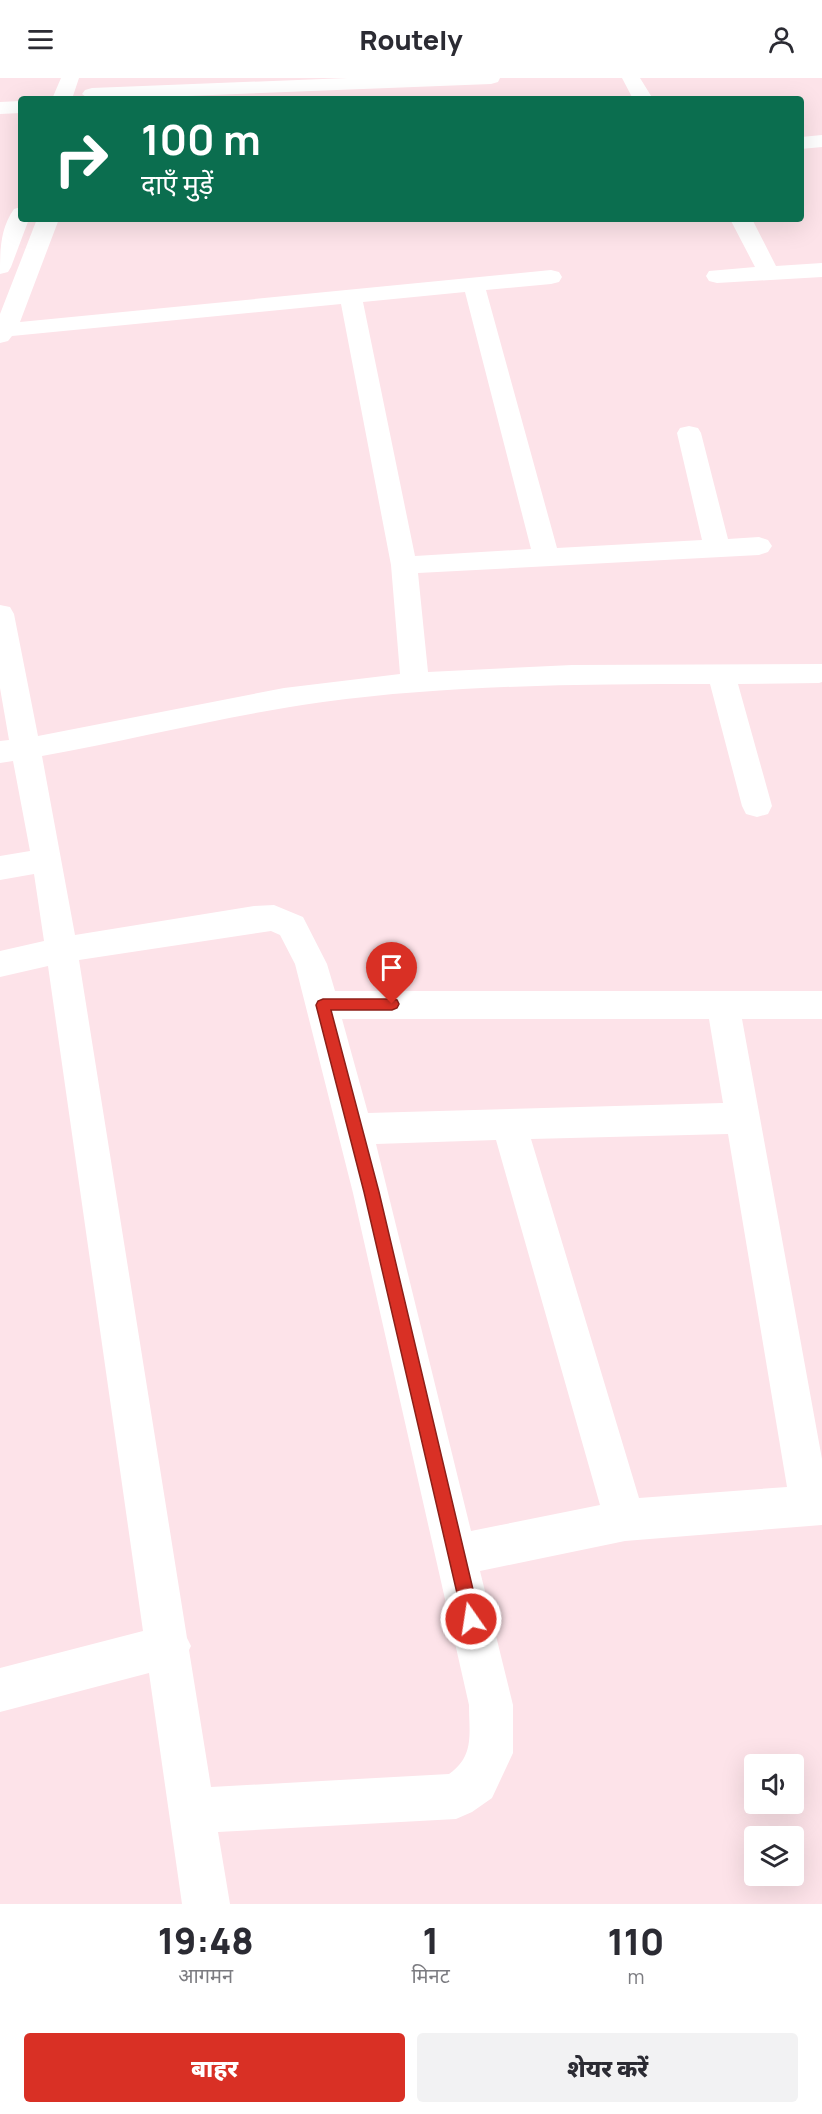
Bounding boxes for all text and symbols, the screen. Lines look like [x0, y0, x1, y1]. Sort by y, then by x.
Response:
text: Routely [359, 21, 463, 58]
icon: menu [24, 23, 57, 56]
icon: person [765, 23, 798, 56]
text: 100 m [141, 110, 261, 168]
icon: right [42, 120, 120, 198]
text: दाएँ मुड़ें [141, 165, 213, 202]
pin [366, 942, 417, 1004]
icon: arrive [375, 951, 408, 984]
position arrow [439, 1587, 503, 1651]
map controls [744, 1754, 804, 1886]
button: sound [744, 1754, 804, 1814]
button: layers [744, 1826, 804, 1886]
text: 19:48 [158, 1916, 254, 1965]
text: 1 [422, 1916, 439, 1965]
text: 110 [607, 1917, 664, 1966]
text: आगमन [178, 1962, 233, 1989]
text: मिनट [411, 1962, 450, 1989]
text: m [627, 1963, 644, 1990]
button: बाहर [24, 2033, 405, 2102]
button: शेयर करें [417, 2033, 798, 2102]

